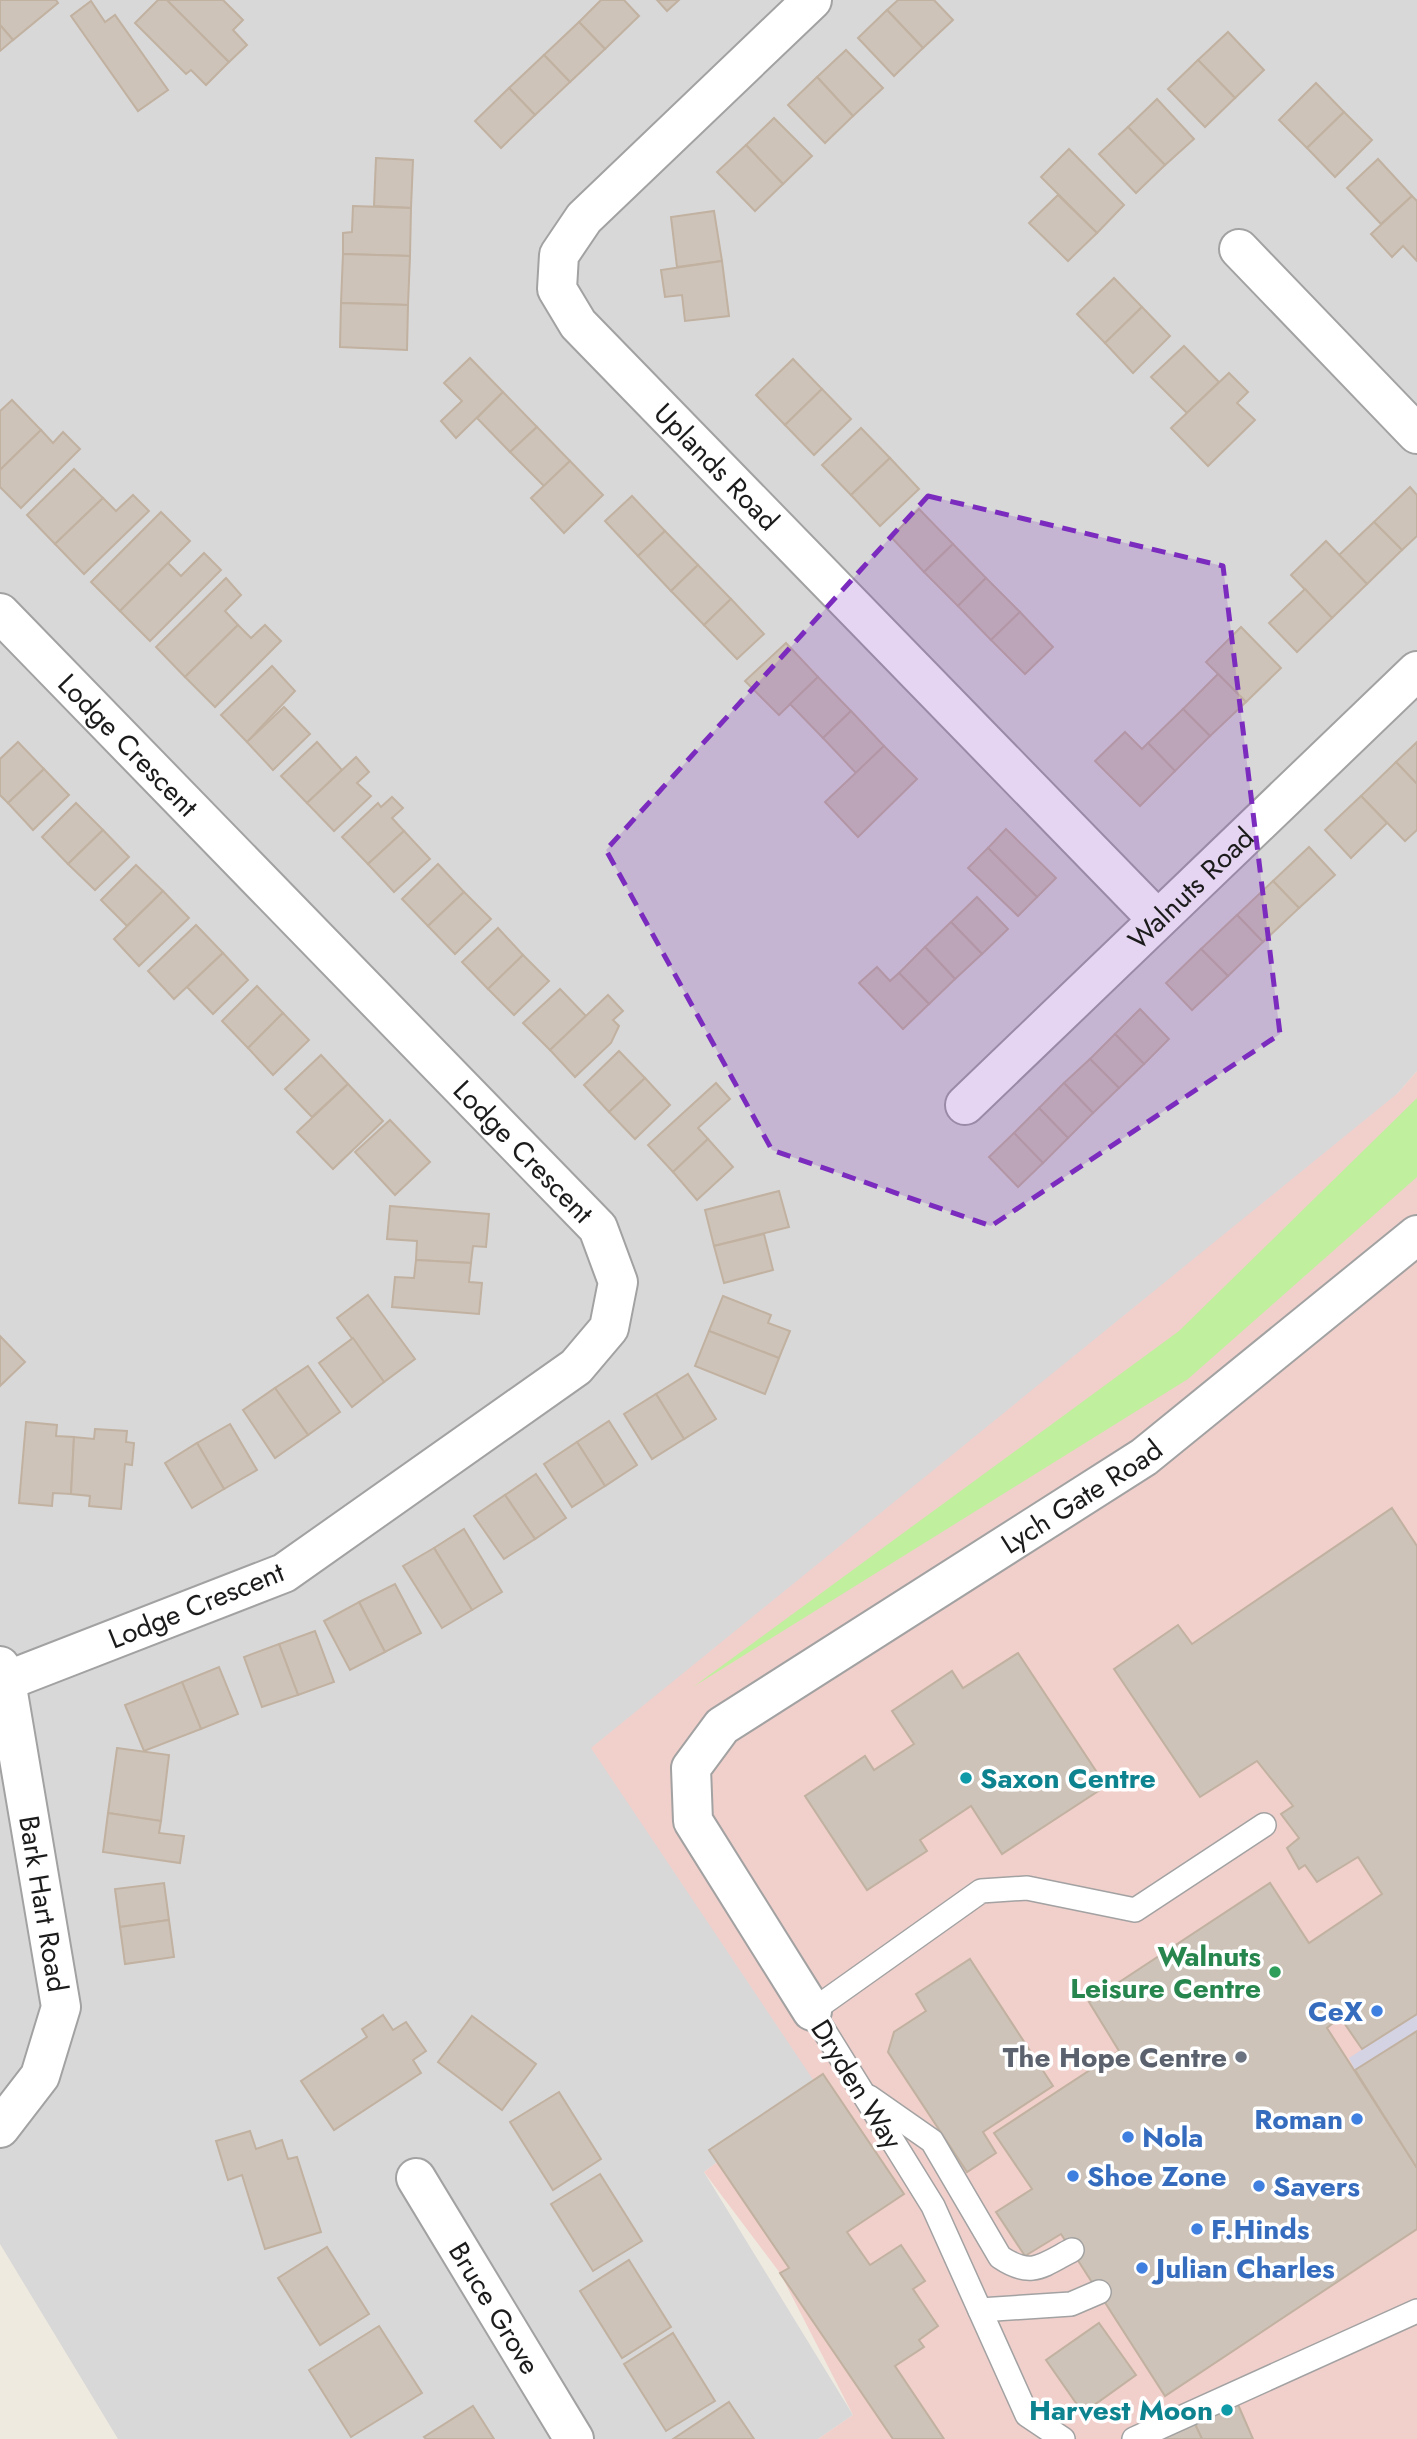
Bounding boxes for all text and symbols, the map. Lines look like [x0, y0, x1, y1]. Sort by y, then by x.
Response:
street label: Uplands Road [644, 394, 788, 540]
street label: Lodge Crescent [48, 664, 208, 826]
street label: Walnuts Road [1119, 818, 1263, 959]
street label: Lodge Crescent [444, 1071, 603, 1233]
street label: Lych Gate Road [993, 1430, 1172, 1564]
street label: Lodge Crescent [102, 1552, 290, 1659]
place label: Saxon Centre [980, 1758, 1156, 1799]
marker: Saxon Centre [958, 1770, 974, 1786]
street label: Bark Hart Road [8, 1813, 78, 1995]
place label: Walnuts Leisure Centre [1070, 1936, 1261, 2009]
marker: Walnuts Leisure Centre [1267, 1964, 1283, 1980]
place label: CeX [1308, 1991, 1364, 2032]
marker: CeX [1369, 2003, 1385, 2019]
street label: Dryden Way [801, 2012, 913, 2158]
place label: The Hope Centre [1003, 2037, 1227, 2078]
marker: The Hope Centre [1233, 2049, 1249, 2065]
place label: Roman [1254, 2099, 1343, 2140]
marker: Roman [1349, 2111, 1365, 2127]
place label: Nola [1142, 2117, 1203, 2158]
marker: Nola [1120, 2129, 1136, 2145]
place label: Shoe Zone [1087, 2156, 1227, 2197]
place label: Savers [1273, 2166, 1360, 2207]
marker: Shoe Zone [1065, 2168, 1081, 2184]
marker: Savers [1251, 2178, 1267, 2194]
place label: F.Hinds [1211, 2209, 1310, 2250]
marker: F.Hinds [1189, 2221, 1205, 2237]
street label: Bruce Grove [438, 2234, 550, 2382]
place label: Julian Charles [1151, 2248, 1335, 2289]
marker: Julian Charles [1134, 2260, 1150, 2276]
place label: Harvest Moon [1029, 2390, 1213, 2431]
marker: Harvest Moon [1219, 2402, 1235, 2418]

